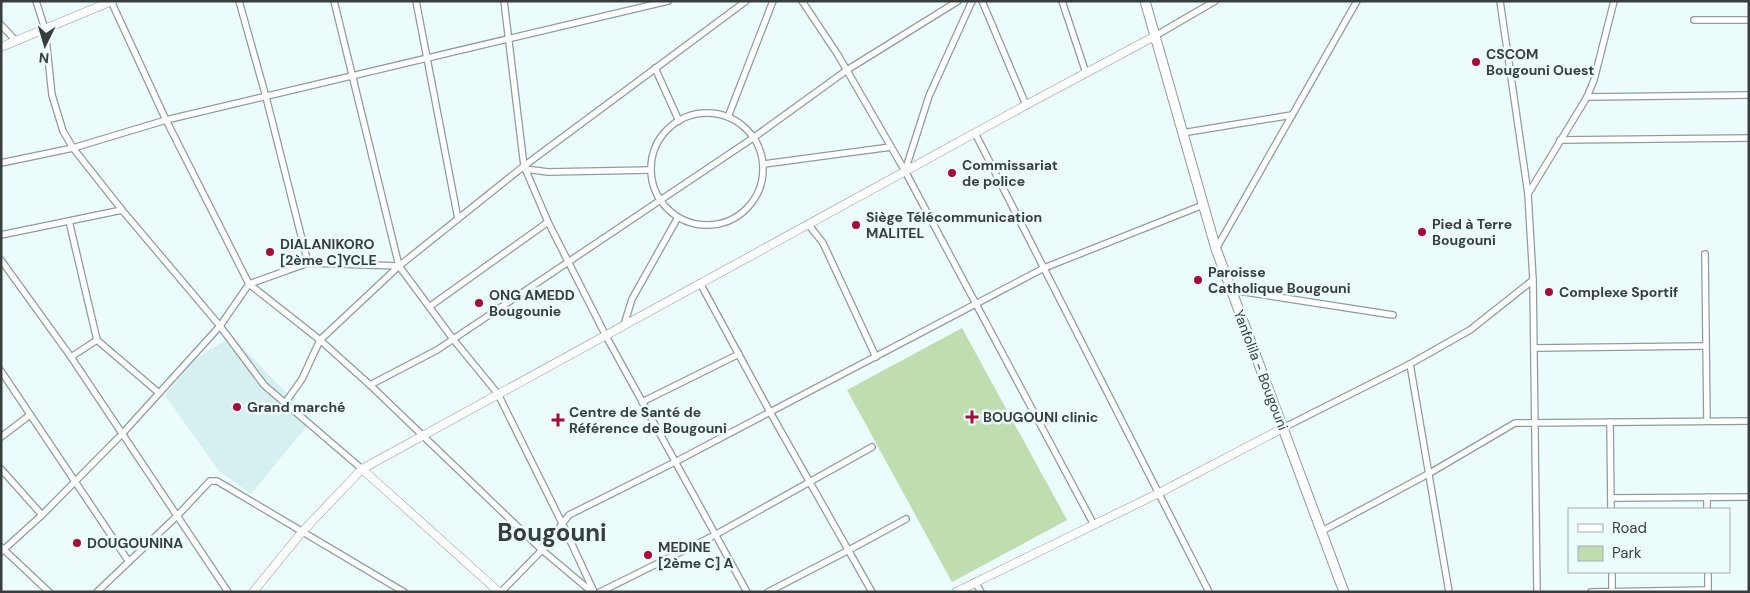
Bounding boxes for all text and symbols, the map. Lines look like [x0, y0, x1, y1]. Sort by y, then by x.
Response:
north arrow [20, 20, 70, 70]
place label: CSCOM Bougouni Ouest [1486, 45, 1594, 79]
text: N [38, 49, 50, 67]
marker: CSCOM Bougouni Ouest [1470, 56, 1482, 68]
place label: Commissariat de police [962, 156, 1058, 190]
marker: Commissariat de police [946, 167, 958, 179]
place label: Siège Télécommunication MALITEL [866, 208, 1042, 242]
place label: Pied à Terre Bougouni [1432, 215, 1512, 249]
marker: Siège Télécommunication MALITEL [850, 219, 862, 231]
marker: Pied à Terre Bougouni [1416, 226, 1428, 238]
place label: DIALANIKORO [2ème C]YCLE [280, 235, 377, 269]
marker: DIALANIKORO [2ème C]YCLE [264, 246, 276, 258]
place label: Paroisse Catholique Bougouni [1208, 263, 1351, 297]
marker: Paroisse Catholique Bougouni [1192, 274, 1204, 286]
place label: Complexe Sportif [1559, 283, 1678, 301]
place label: ONG AMEDD Bougounie [489, 286, 575, 320]
marker: Complexe Sportif [1543, 286, 1555, 298]
marker: ONG AMEDD Bougounie [473, 297, 485, 309]
street label: Yanfolila - Bougouni [1230, 307, 1292, 433]
place label: Grand marché [247, 398, 346, 416]
marker: Grand marché [231, 401, 243, 413]
place label: Centre de Santé de Référence de Bougouni [569, 403, 727, 437]
place label: BOUGOUNI clinic [983, 408, 1098, 426]
marker: BOUGOUNI clinic [965, 410, 979, 424]
marker: Centre de Santé de Référence de Bougouni [551, 413, 565, 427]
legend [1568, 508, 1730, 573]
district label: Bougouni [497, 517, 607, 548]
text: Road [1612, 518, 1647, 538]
place label: DOUGOUNINA [87, 534, 183, 552]
marker: DOUGOUNINA [71, 537, 83, 549]
place label: MEDINE [2ème C] A [658, 538, 733, 572]
text: Park [1612, 543, 1642, 563]
marker: MEDINE [2ème C] A [642, 549, 654, 561]

